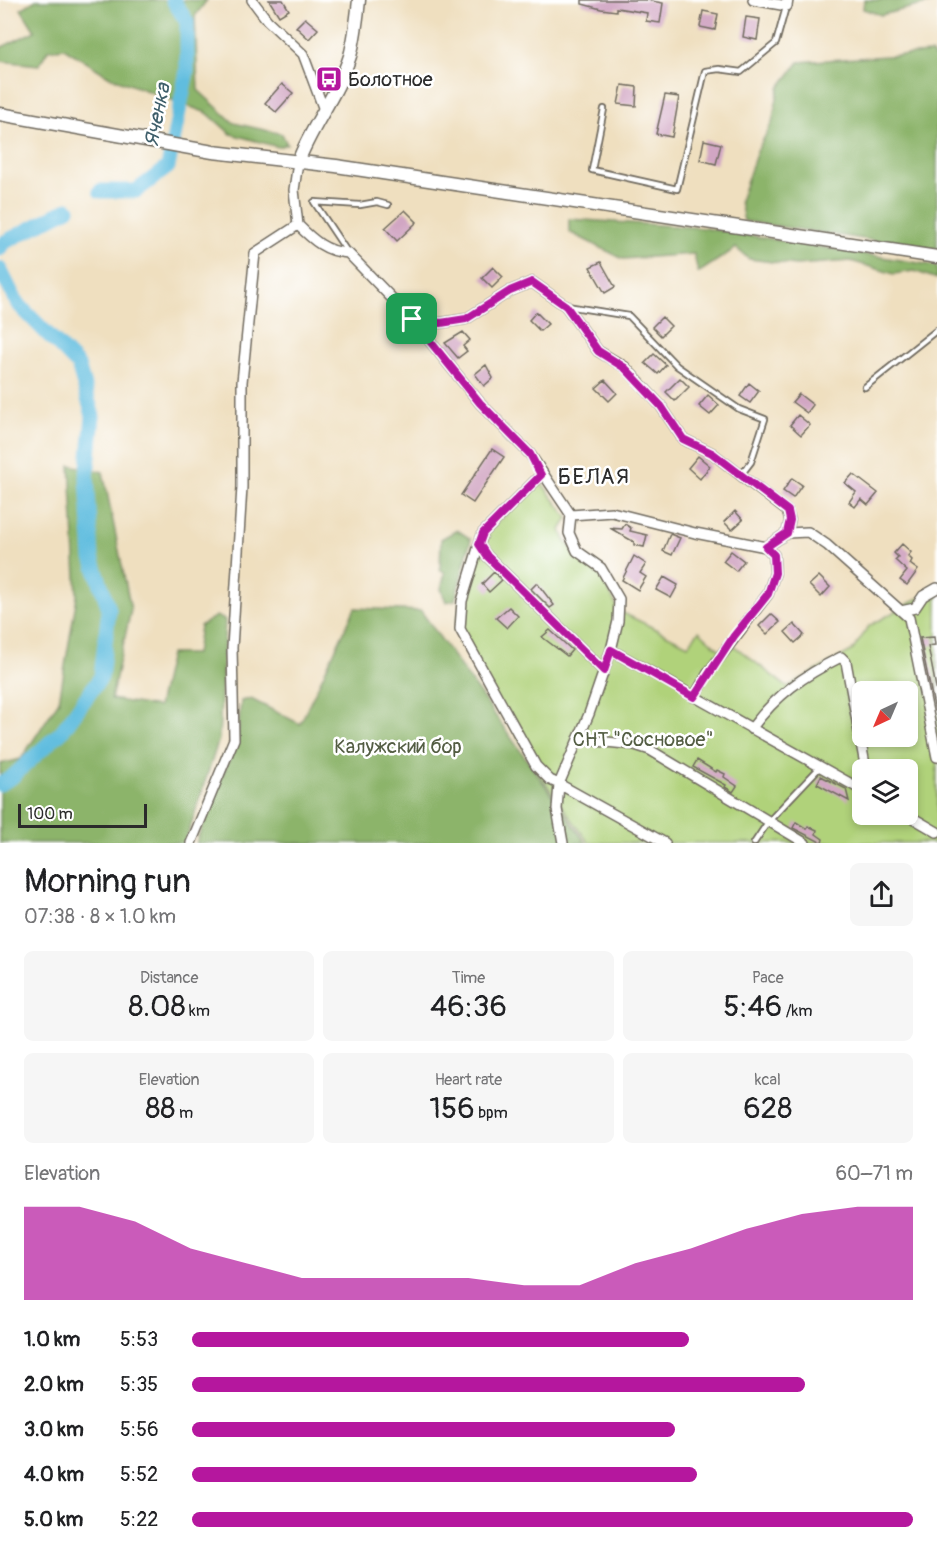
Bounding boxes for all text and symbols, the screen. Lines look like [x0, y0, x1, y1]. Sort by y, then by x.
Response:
bus stop icon: Болотное [314, 64, 344, 94]
place label: Болотное [348, 67, 433, 92]
water label: Яченка [138, 80, 177, 149]
pin [386, 293, 437, 344]
icon: arrive [395, 302, 428, 335]
district label: БЕЛАЯ [558, 463, 630, 491]
north arrow [852, 681, 918, 747]
map controls [852, 681, 918, 825]
park label: СНТ "Сосновое" [572, 727, 714, 752]
park label: Калужский бор [334, 734, 462, 759]
button: layers [852, 759, 918, 825]
scale bar [18, 801, 147, 828]
text: 100 m [27, 804, 73, 824]
text: Morning run [24, 861, 191, 902]
button: share [850, 863, 913, 926]
text: 07:38 · 8 × 1.0 km [24, 904, 176, 929]
text: Distance [140, 968, 198, 988]
text: Time [452, 968, 485, 988]
text: Pace [752, 968, 784, 988]
text: 8.08 [128, 988, 186, 1025]
text: 46:36 [430, 988, 507, 1025]
text: 5:46 [723, 988, 782, 1025]
text: km [186, 1001, 210, 1021]
text: /km [782, 1001, 812, 1021]
text: Elevation [139, 1070, 200, 1090]
text: Heart rate [435, 1070, 502, 1090]
text: kcal [755, 1070, 781, 1090]
text: 88 [145, 1090, 175, 1127]
text: 156 [429, 1090, 475, 1127]
text: 628 [743, 1090, 793, 1127]
text: m [175, 1103, 193, 1123]
text: bpm [475, 1103, 508, 1123]
text: Elevation [24, 1161, 100, 1186]
text: 60–71 m [835, 1161, 913, 1186]
text: 1.0 km [24, 1327, 80, 1352]
text: 5:53 [120, 1327, 158, 1352]
text: 2.0 km [24, 1372, 84, 1397]
text: 5:35 [120, 1372, 158, 1397]
text: 3.0 km [24, 1417, 84, 1442]
text: 5:56 [120, 1417, 159, 1442]
text: 4.0 km [24, 1462, 84, 1487]
text: 5:52 [120, 1462, 158, 1487]
text: 5.0 km [24, 1507, 83, 1532]
text: 5:22 [120, 1507, 159, 1532]

